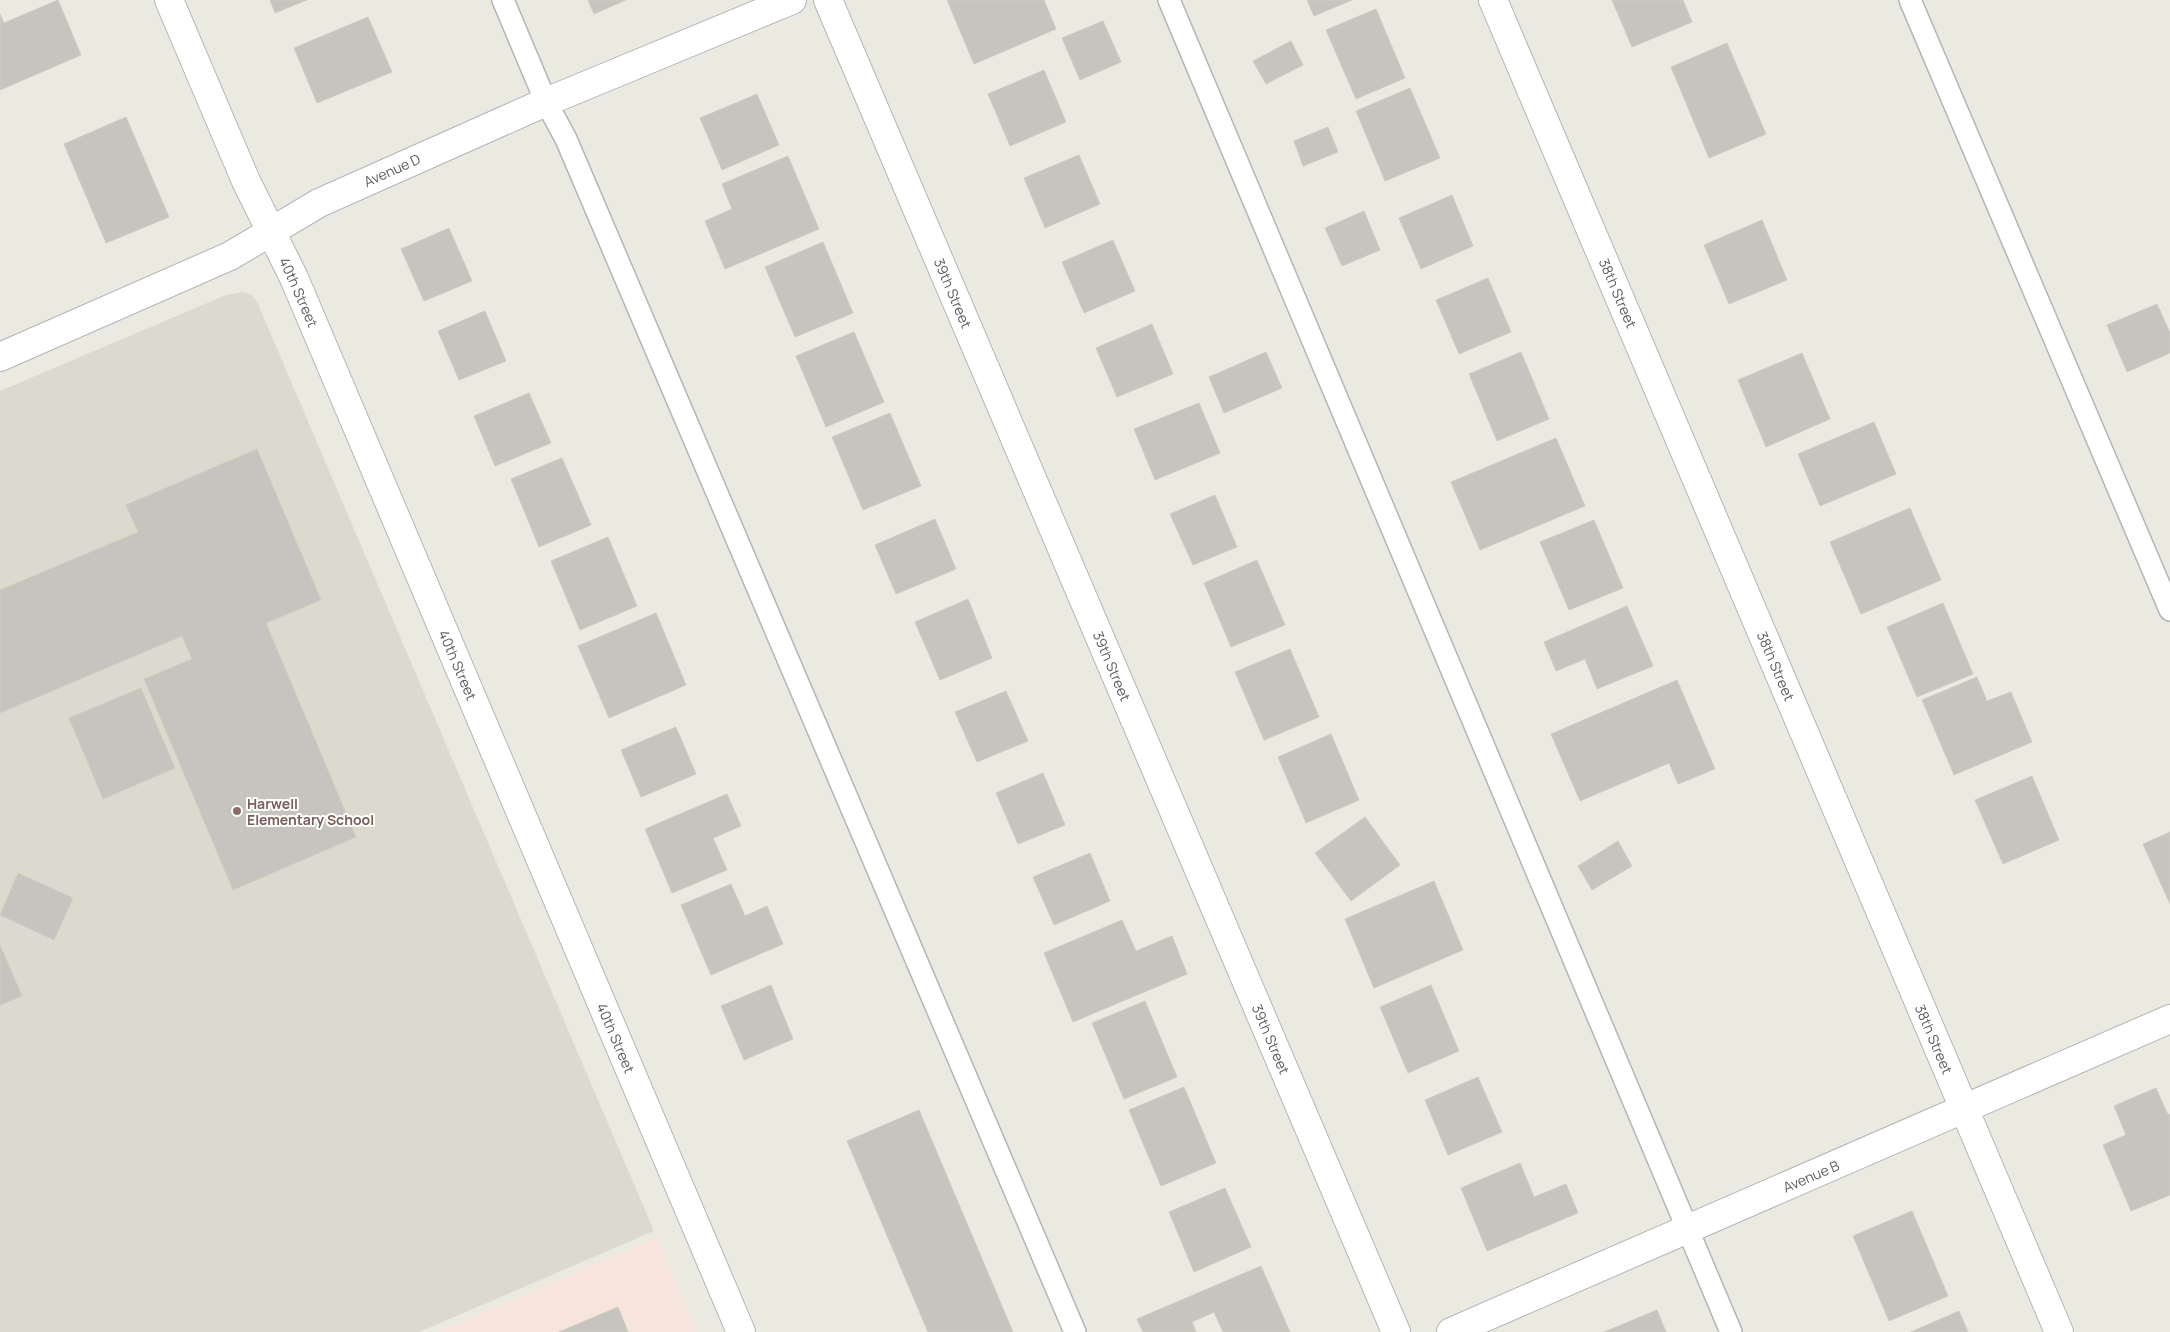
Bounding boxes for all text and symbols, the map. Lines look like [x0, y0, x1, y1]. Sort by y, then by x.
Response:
street label: Avenue D [361, 149, 423, 191]
street label: 40th Street [275, 254, 323, 330]
street label: 39th Street [930, 255, 976, 331]
street label: 38th Street [1595, 255, 1641, 331]
street label: 40th Street [435, 627, 481, 703]
street label: 39th Street [1089, 628, 1135, 704]
street label: 38th Street [1753, 628, 1799, 704]
place label: Harwell Elementary School [247, 794, 374, 829]
marker: Harwell Elementary School [231, 805, 243, 817]
street label: 40th Street [593, 1000, 639, 1076]
street label: 39th Street [1248, 1001, 1294, 1077]
street label: 38th Street [1911, 1001, 1957, 1077]
street label: Avenue B [1780, 1156, 1842, 1196]

